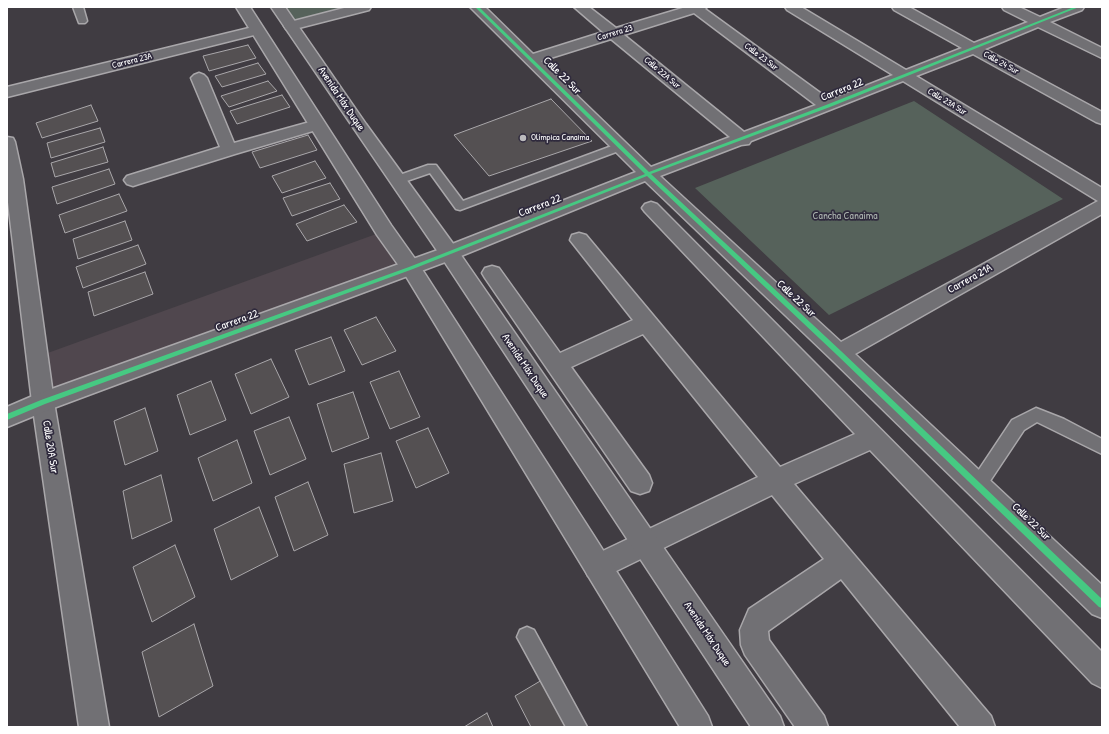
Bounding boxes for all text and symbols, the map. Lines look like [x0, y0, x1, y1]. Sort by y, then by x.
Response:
street label: Carrera 23 [596, 23, 634, 43]
street label: Calle 23 Sur [742, 41, 780, 73]
street label: Calle 24 Sur [981, 49, 1021, 77]
street label: Carrera 23A [111, 51, 153, 71]
street label: Calle 22 Sur [540, 54, 584, 98]
street label: Calle 22A Sur [642, 55, 682, 91]
street label: Avenida Máx Duque [315, 64, 367, 134]
street label: Carrera 22 [819, 76, 865, 104]
street label: Calle 23A Sur [925, 86, 969, 118]
marker: Olímpica Canaima [518, 133, 528, 143]
place label: Olímpica Canaima [531, 133, 589, 143]
street label: Carrera 22 [517, 192, 563, 220]
park label: Cancha Canaima [813, 209, 877, 223]
street label: Carrera 21A [945, 261, 995, 297]
street label: Calle 22 Sur [774, 278, 818, 320]
street label: Carrera 22 [214, 307, 260, 335]
street label: Avenida Máx Duque [499, 331, 551, 401]
street label: Calle 20A Sur [39, 419, 61, 475]
street label: Calle 22 Sur [1009, 500, 1053, 544]
street label: Avenida Máx Duque [681, 599, 733, 669]

